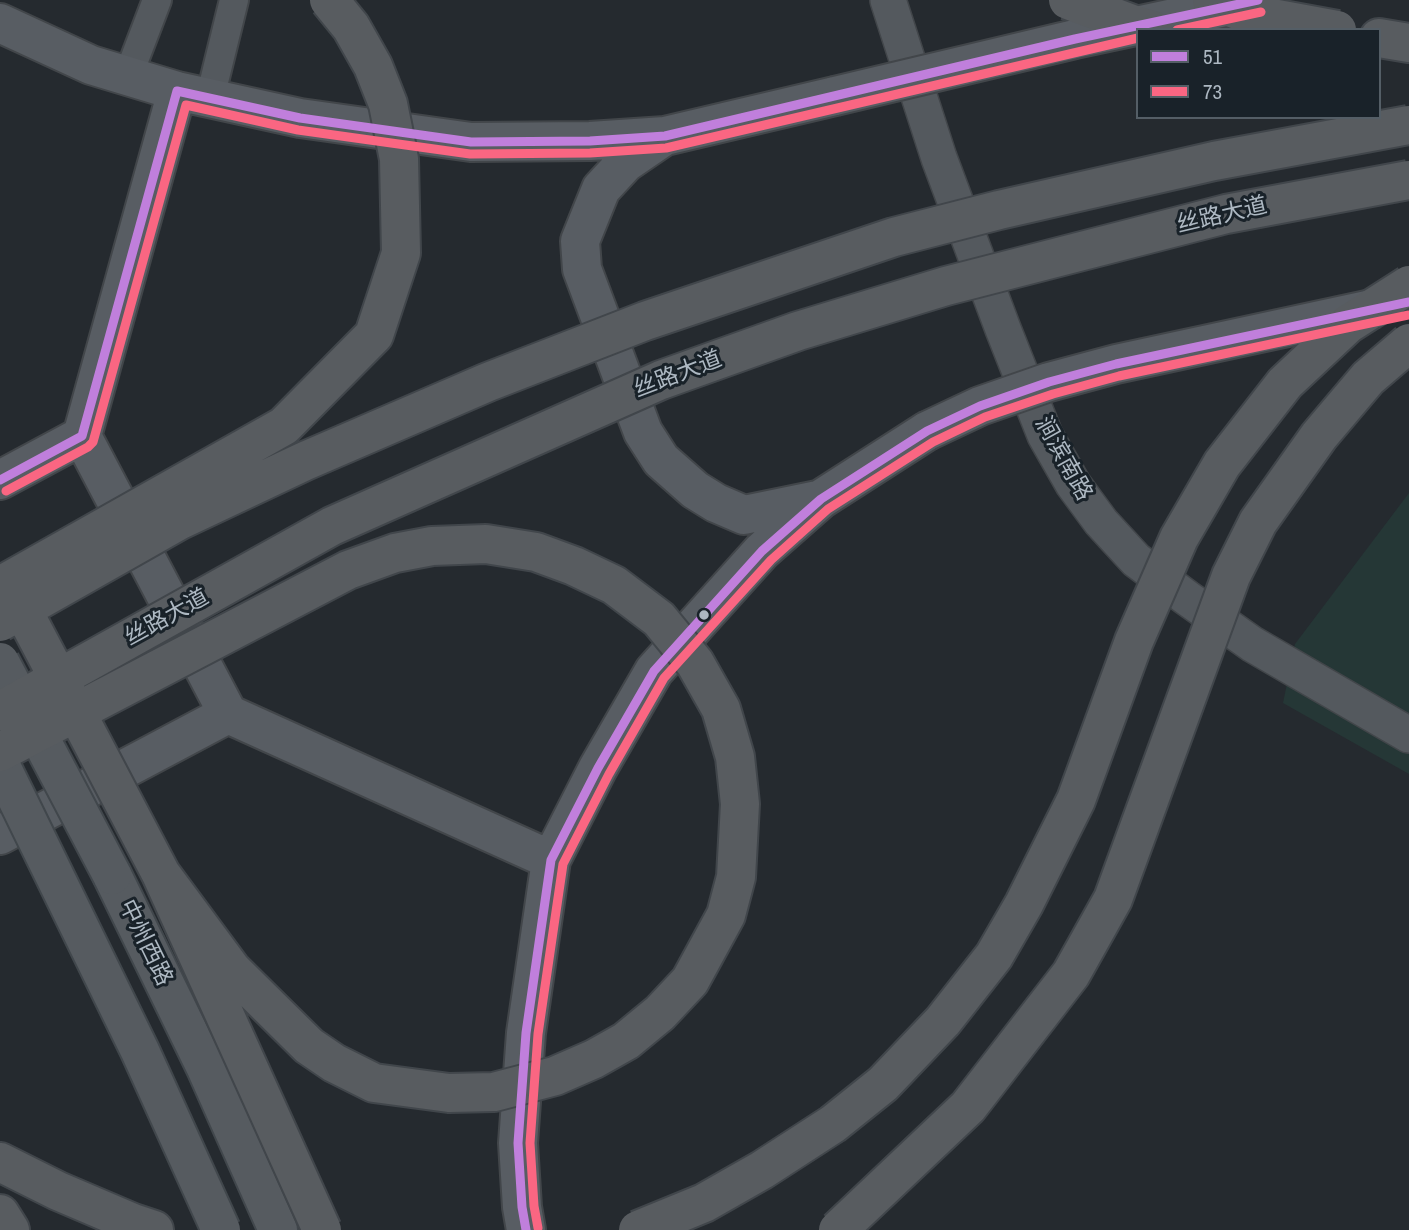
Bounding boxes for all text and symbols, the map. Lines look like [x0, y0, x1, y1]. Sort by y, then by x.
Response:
legend [1136, 28, 1381, 119]
text: 51 [1203, 42, 1222, 71]
text: 73 [1203, 77, 1222, 106]
street label: 丝路大道 [1174, 192, 1270, 240]
street label: 丝路大道 [630, 346, 726, 404]
street label: 涧滨南路 [1029, 412, 1097, 506]
street label: 丝路大道 [120, 584, 214, 652]
unlabelled marker [697, 608, 711, 622]
street label: 中州西路 [112, 896, 178, 990]

